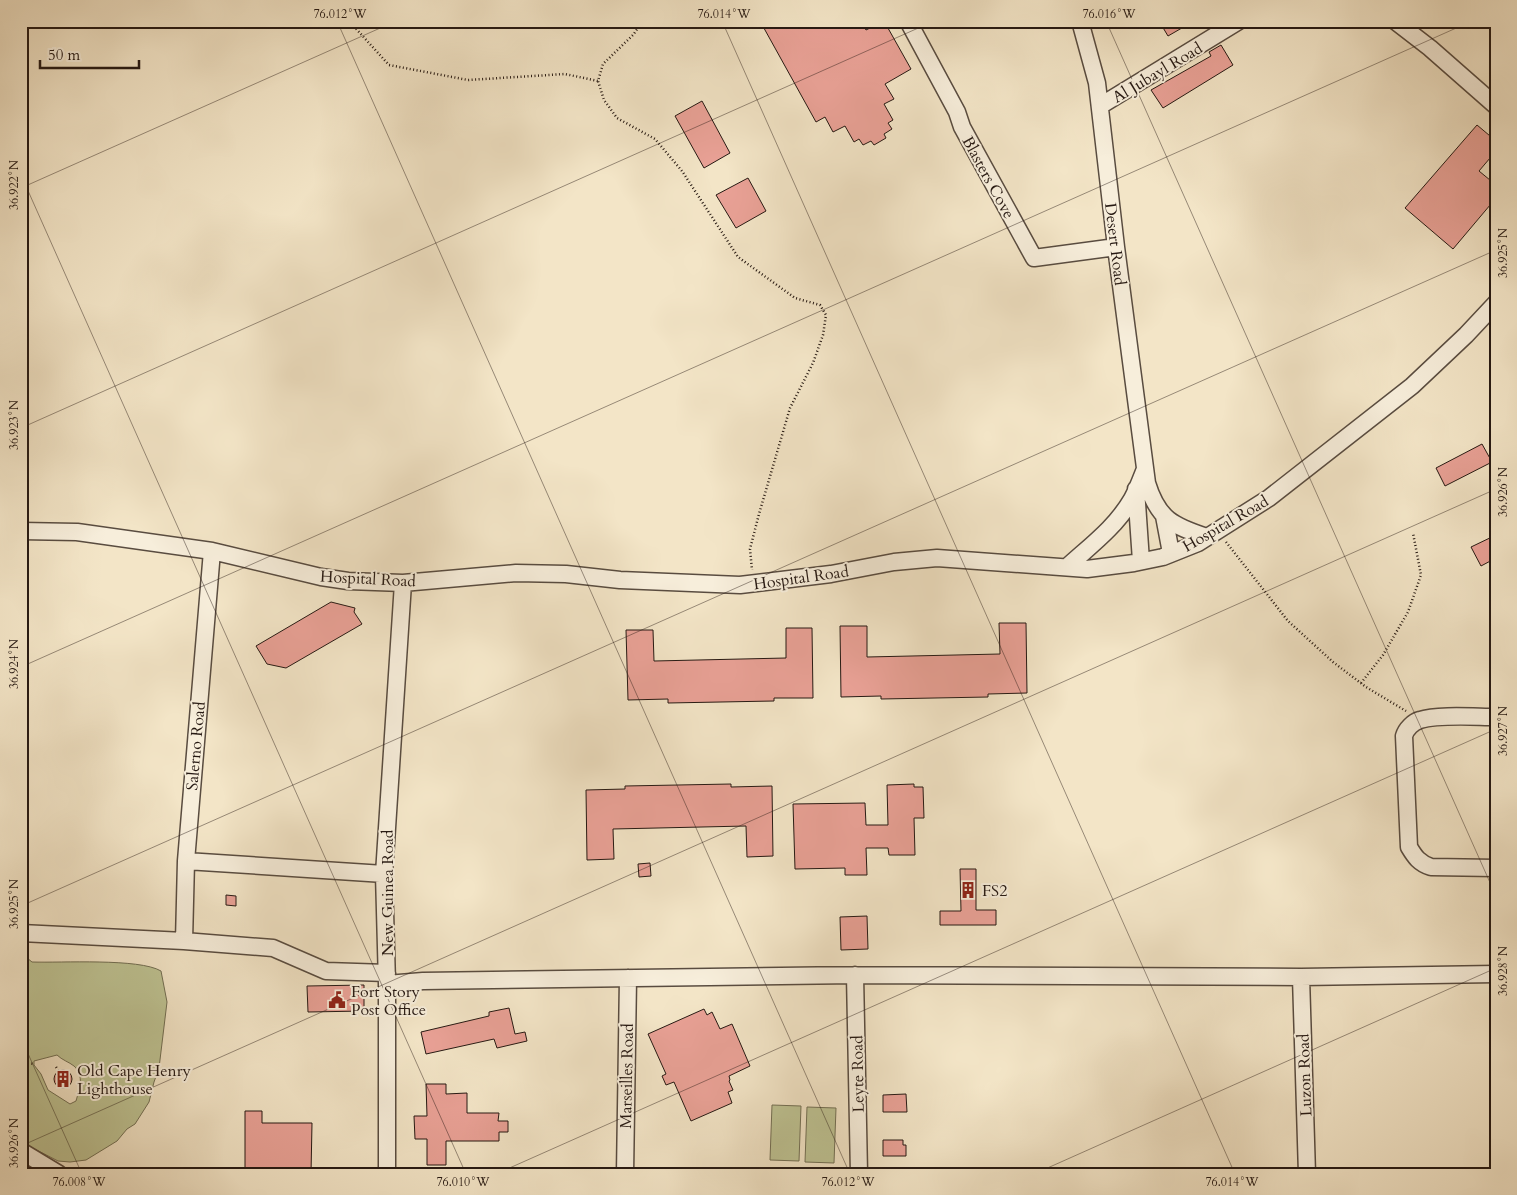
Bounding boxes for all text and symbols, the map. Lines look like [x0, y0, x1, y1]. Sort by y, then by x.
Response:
text: 76.012°W [313, 6, 367, 22]
text: 76.014°W [697, 6, 751, 22]
text: 76.016°W [1082, 6, 1136, 22]
street label: Al Jubayl Road [1108, 37, 1207, 108]
scale bar [40, 38, 139, 70]
text: 50 m [48, 45, 80, 65]
street label: Blasters Cove [956, 132, 1020, 223]
text: 36.922°N [6, 159, 22, 210]
street label: Desert Road [1099, 201, 1131, 287]
text: 36.925°N [1495, 227, 1511, 278]
text: 36.923°N [6, 399, 22, 450]
text: 36.926°N [1495, 466, 1511, 517]
street label: Hospital Road [1178, 490, 1273, 557]
street label: Hospital Road [752, 560, 851, 596]
street label: Hospital Road [319, 566, 417, 593]
text: 36.924°N [6, 638, 22, 689]
street label: Salerno Road [181, 700, 211, 792]
text: 36.927°N [1495, 705, 1511, 756]
street label: New Guinea Road [377, 829, 399, 956]
text: 36.925°N [6, 878, 22, 929]
building icon: FS2 [958, 880, 978, 900]
place label: FS2 [982, 880, 1007, 902]
text: 36.928°N [1495, 945, 1511, 996]
place label: Fort Story Post Office [351, 981, 426, 1021]
public building icon: Fort Story Post Office [327, 990, 347, 1010]
street label: Marseilles Road [615, 1023, 639, 1129]
street label: Luzon Road [1293, 1033, 1317, 1117]
street label: Leyte Road [846, 1035, 870, 1113]
place label: Old Cape Henry Lighthouse [77, 1060, 192, 1100]
building icon: Old Cape Henry Lighthouse [53, 1069, 73, 1089]
text: 36.926°N [6, 1117, 22, 1168]
text: 76.008°W [52, 1174, 106, 1190]
text: 76.010°W [436, 1174, 490, 1190]
text: 76.012°W [821, 1174, 875, 1190]
text: 76.014°W [1205, 1174, 1259, 1190]

